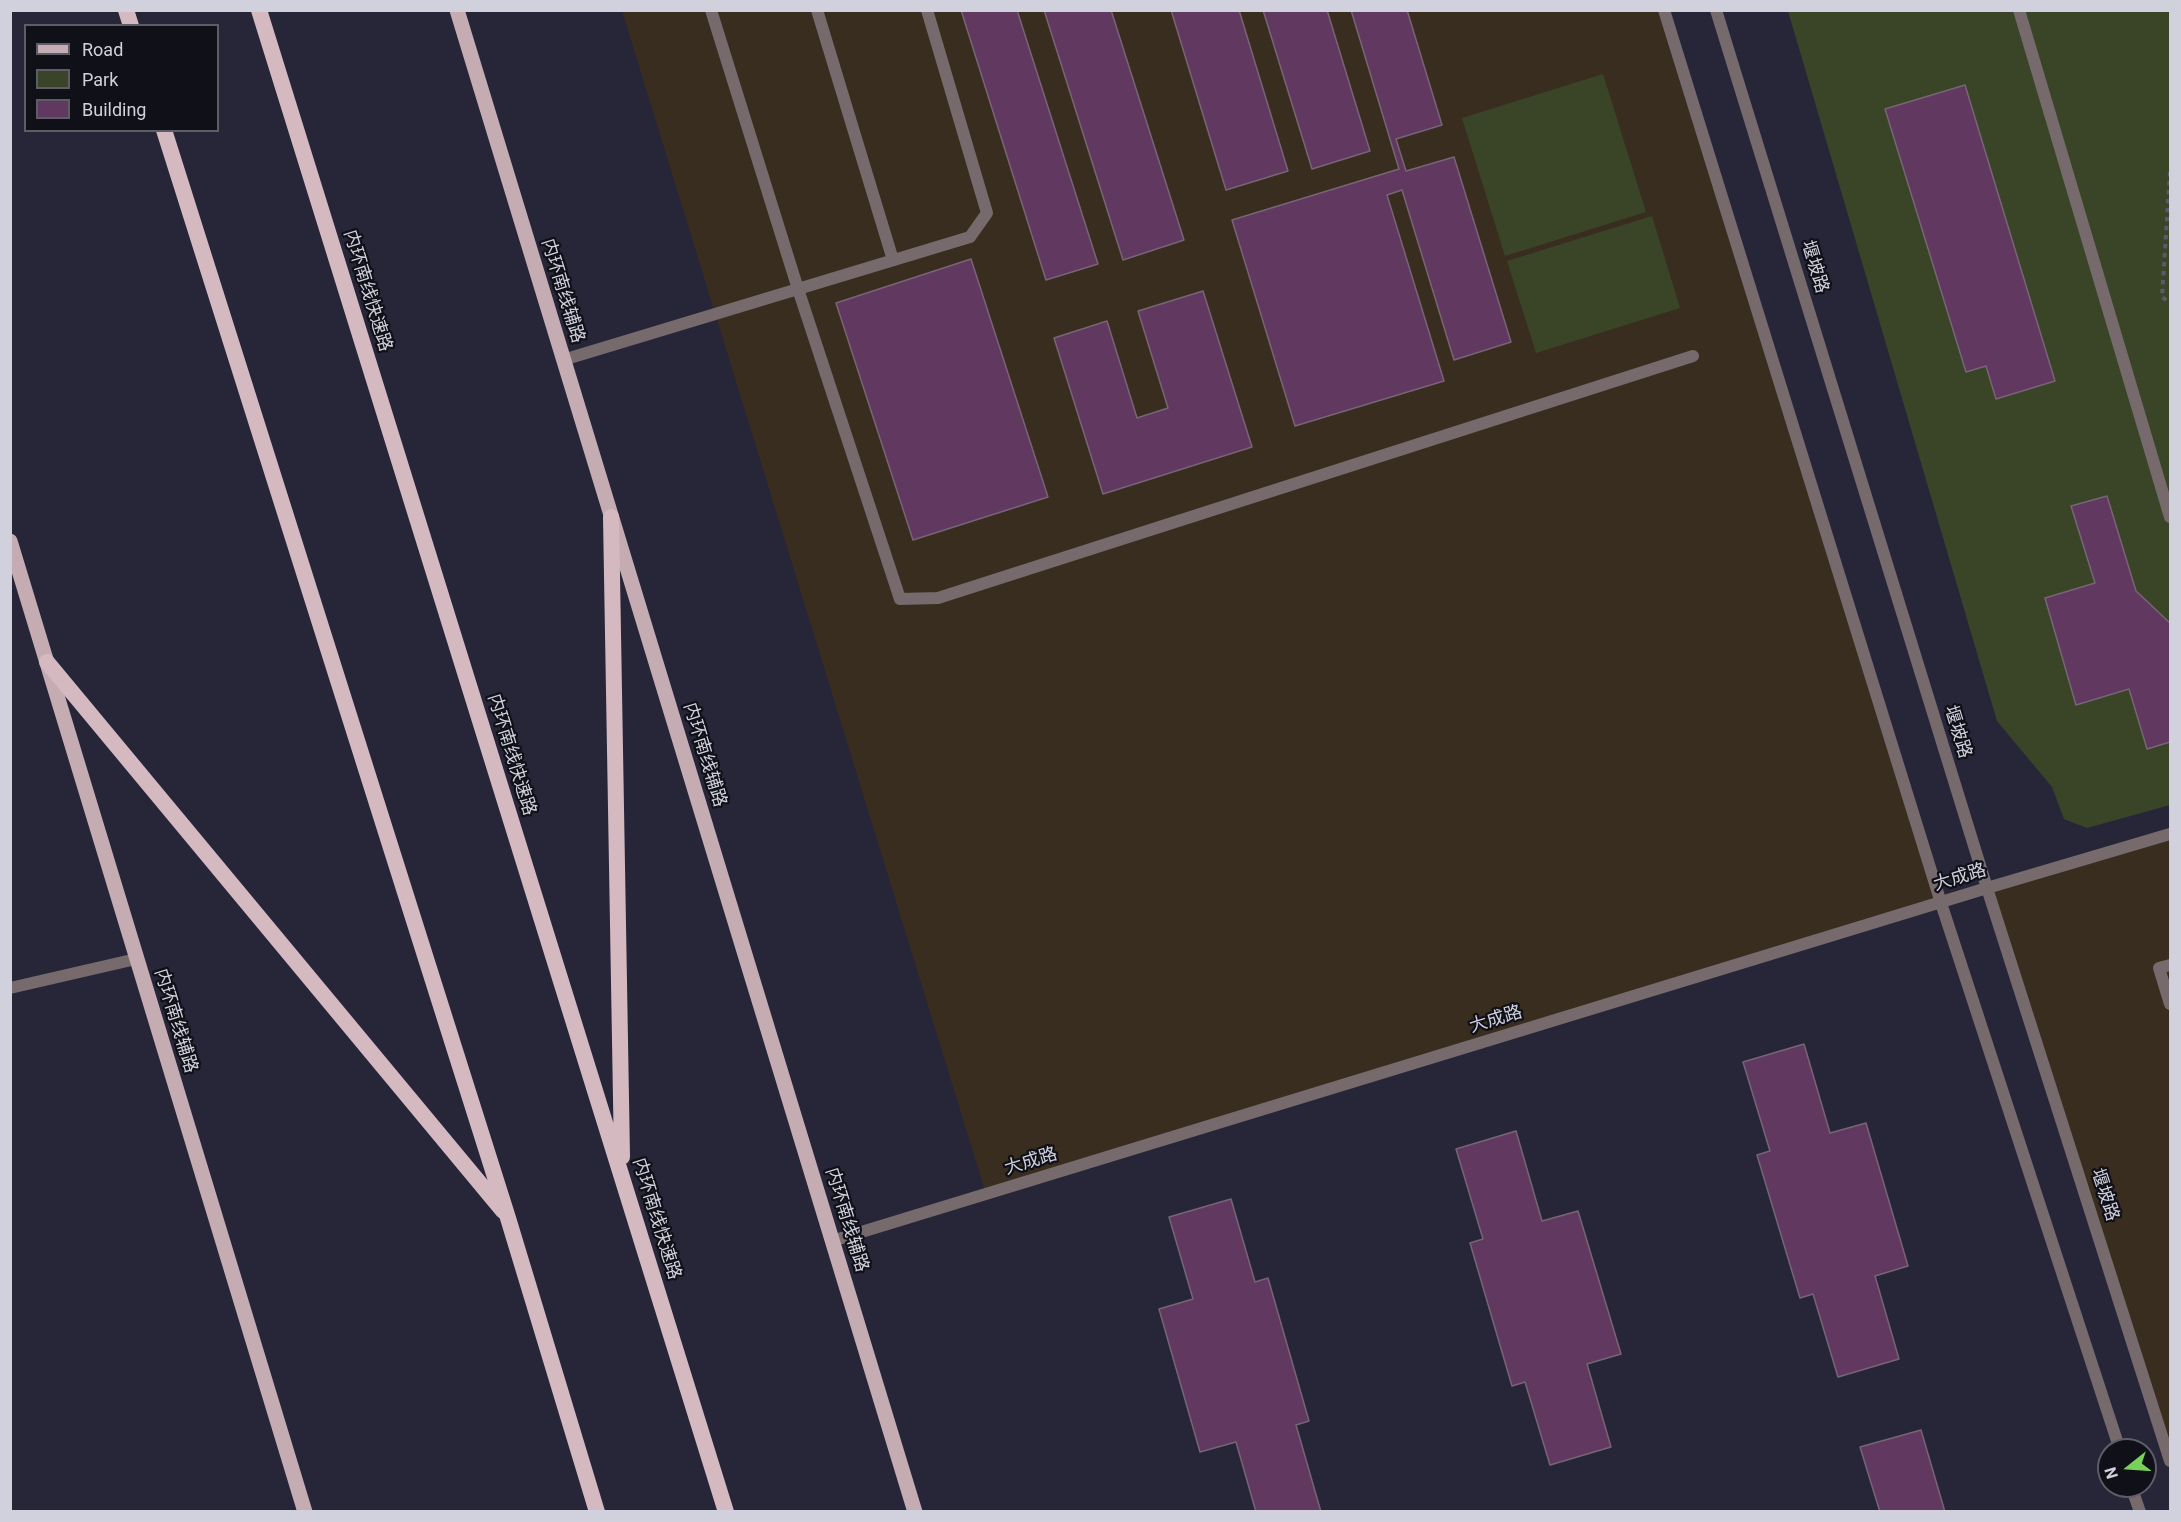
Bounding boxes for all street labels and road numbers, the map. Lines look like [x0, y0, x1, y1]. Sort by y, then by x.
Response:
street label: 内环南线快速路 [338, 228, 396, 354]
street label: 内环南线辅路 [536, 236, 588, 346]
street label: 堰坡路 [1796, 238, 1832, 296]
street label: 内环南线快速路 [482, 692, 540, 818]
street label: 内环南线辅路 [678, 700, 730, 810]
street label: 堰坡路 [1939, 703, 1975, 761]
street label: 大成路 [1931, 860, 1989, 896]
street label: 内环南线辅路 [149, 966, 201, 1076]
street label: 大成路 [1467, 1002, 1525, 1038]
street label: 大成路 [1002, 1144, 1060, 1180]
street label: 内环南线快速路 [627, 1156, 685, 1282]
street label: 内环南线辅路 [820, 1165, 872, 1275]
street label: 堰坡路 [2085, 1166, 2123, 1224]

